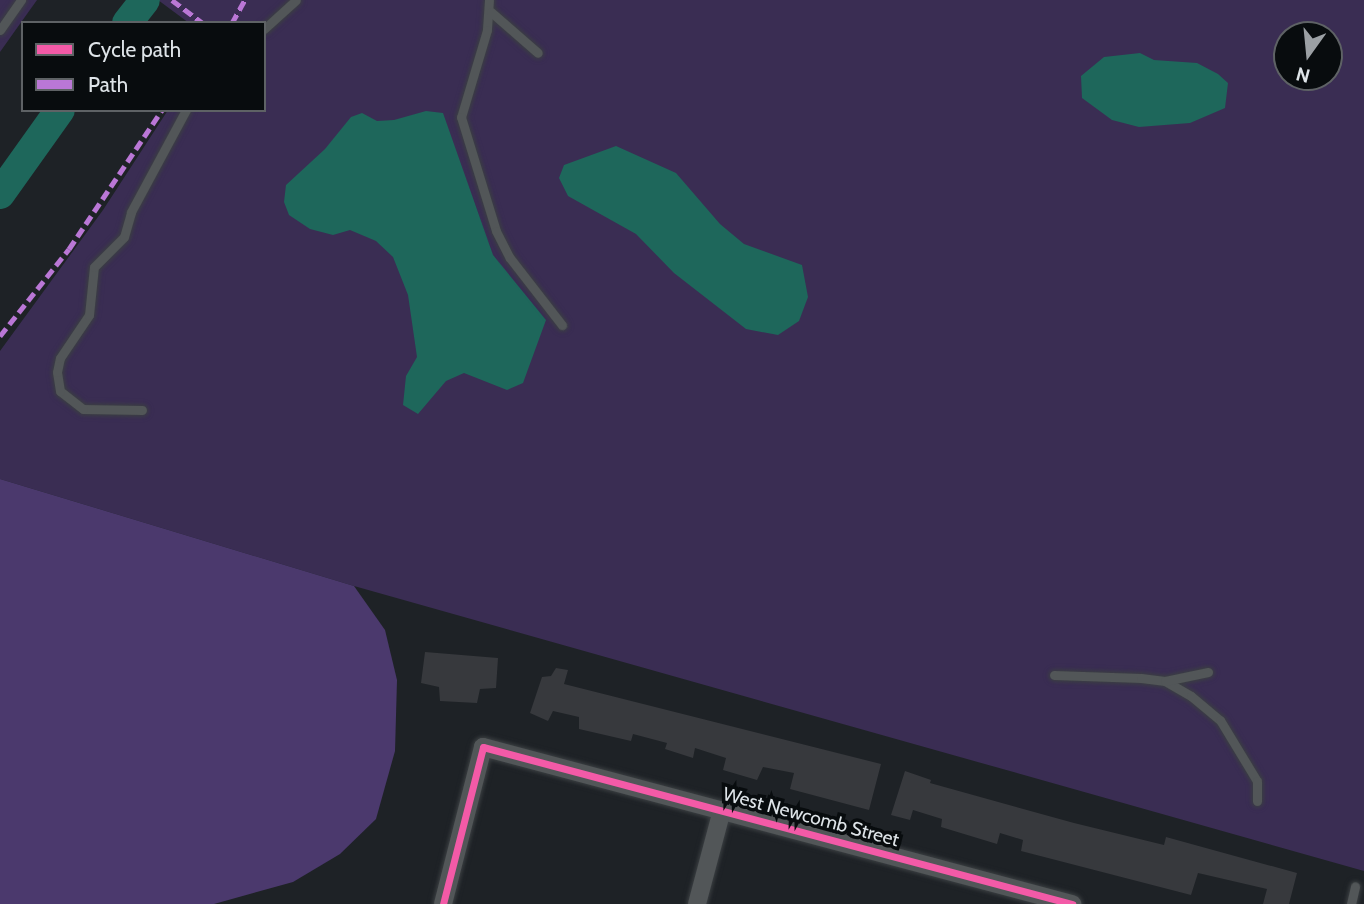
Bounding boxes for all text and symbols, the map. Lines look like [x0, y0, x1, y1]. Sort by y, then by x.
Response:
legend [21, 21, 266, 112]
north arrow [1273, 21, 1343, 91]
text: Cycle path [88, 37, 181, 62]
text: N [1293, 62, 1312, 88]
text: Path [88, 72, 128, 97]
street label: West Newcomb Street [720, 783, 902, 851]

